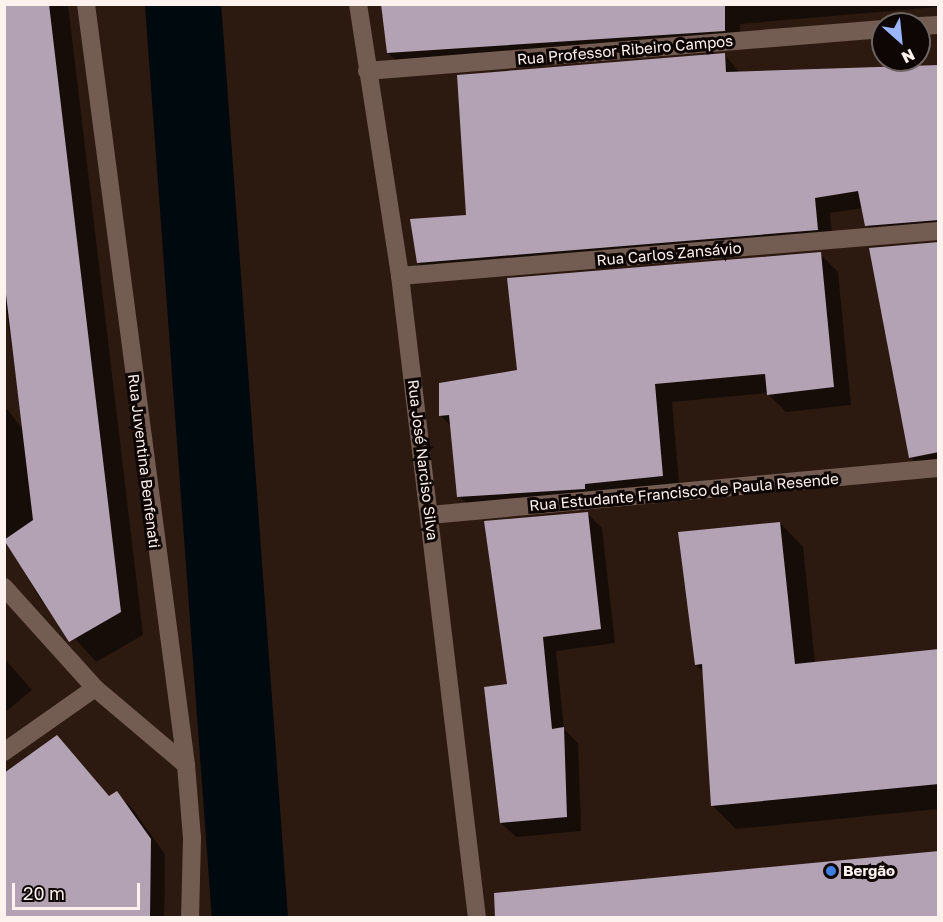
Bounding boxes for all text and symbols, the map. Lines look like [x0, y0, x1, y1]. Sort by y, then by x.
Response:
north arrow [871, 12, 931, 72]
street label: Rua Professor Ribeiro Campos [516, 32, 734, 68]
text: N [898, 45, 918, 68]
street label: Rua Carlos Zansávio [596, 239, 742, 269]
street label: Rua Juventina Benfenati [124, 373, 164, 549]
street label: Rua José Narciso Silva [404, 379, 442, 541]
street label: Rua Estudante Francisco de Paula Resende [529, 470, 839, 514]
place label: Bergão [843, 862, 895, 880]
marker: Bergão [824, 864, 838, 878]
scale bar [15, 871, 142, 909]
text: 20 m [23, 882, 65, 904]

